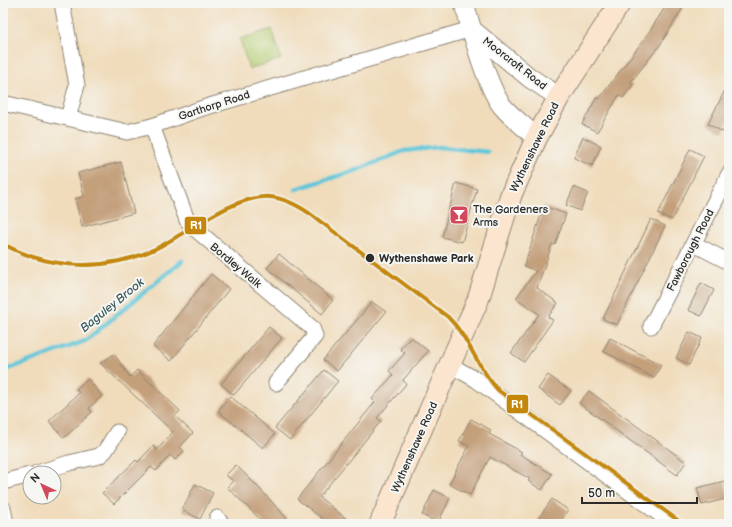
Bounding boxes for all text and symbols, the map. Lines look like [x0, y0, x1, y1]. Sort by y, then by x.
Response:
street label: Moorcroft Road [480, 34, 549, 92]
street label: Garthorp Road [177, 88, 251, 123]
street label: Wythenshawe Road [507, 100, 562, 194]
place label: The Gardeners Arms [473, 203, 549, 229]
bar icon: The Gardeners Arms [448, 204, 470, 226]
street label: Fawborough Road [664, 207, 717, 293]
line badge: R1 [184, 216, 207, 235]
text: R1 [190, 219, 202, 232]
street label: Bordley Walk [207, 240, 264, 291]
marker: Wythenshawe Park [364, 252, 376, 264]
place label: Wythenshawe Park [379, 252, 474, 265]
water label: Baguley Brook [77, 274, 148, 336]
line badge: R1 [506, 394, 529, 414]
text: R1 [511, 398, 523, 411]
street label: Wythenshawe Road [389, 400, 440, 495]
north arrow [22, 465, 62, 505]
text: N [28, 471, 43, 486]
scale bar [582, 479, 697, 505]
text: 50 m [588, 486, 615, 501]

